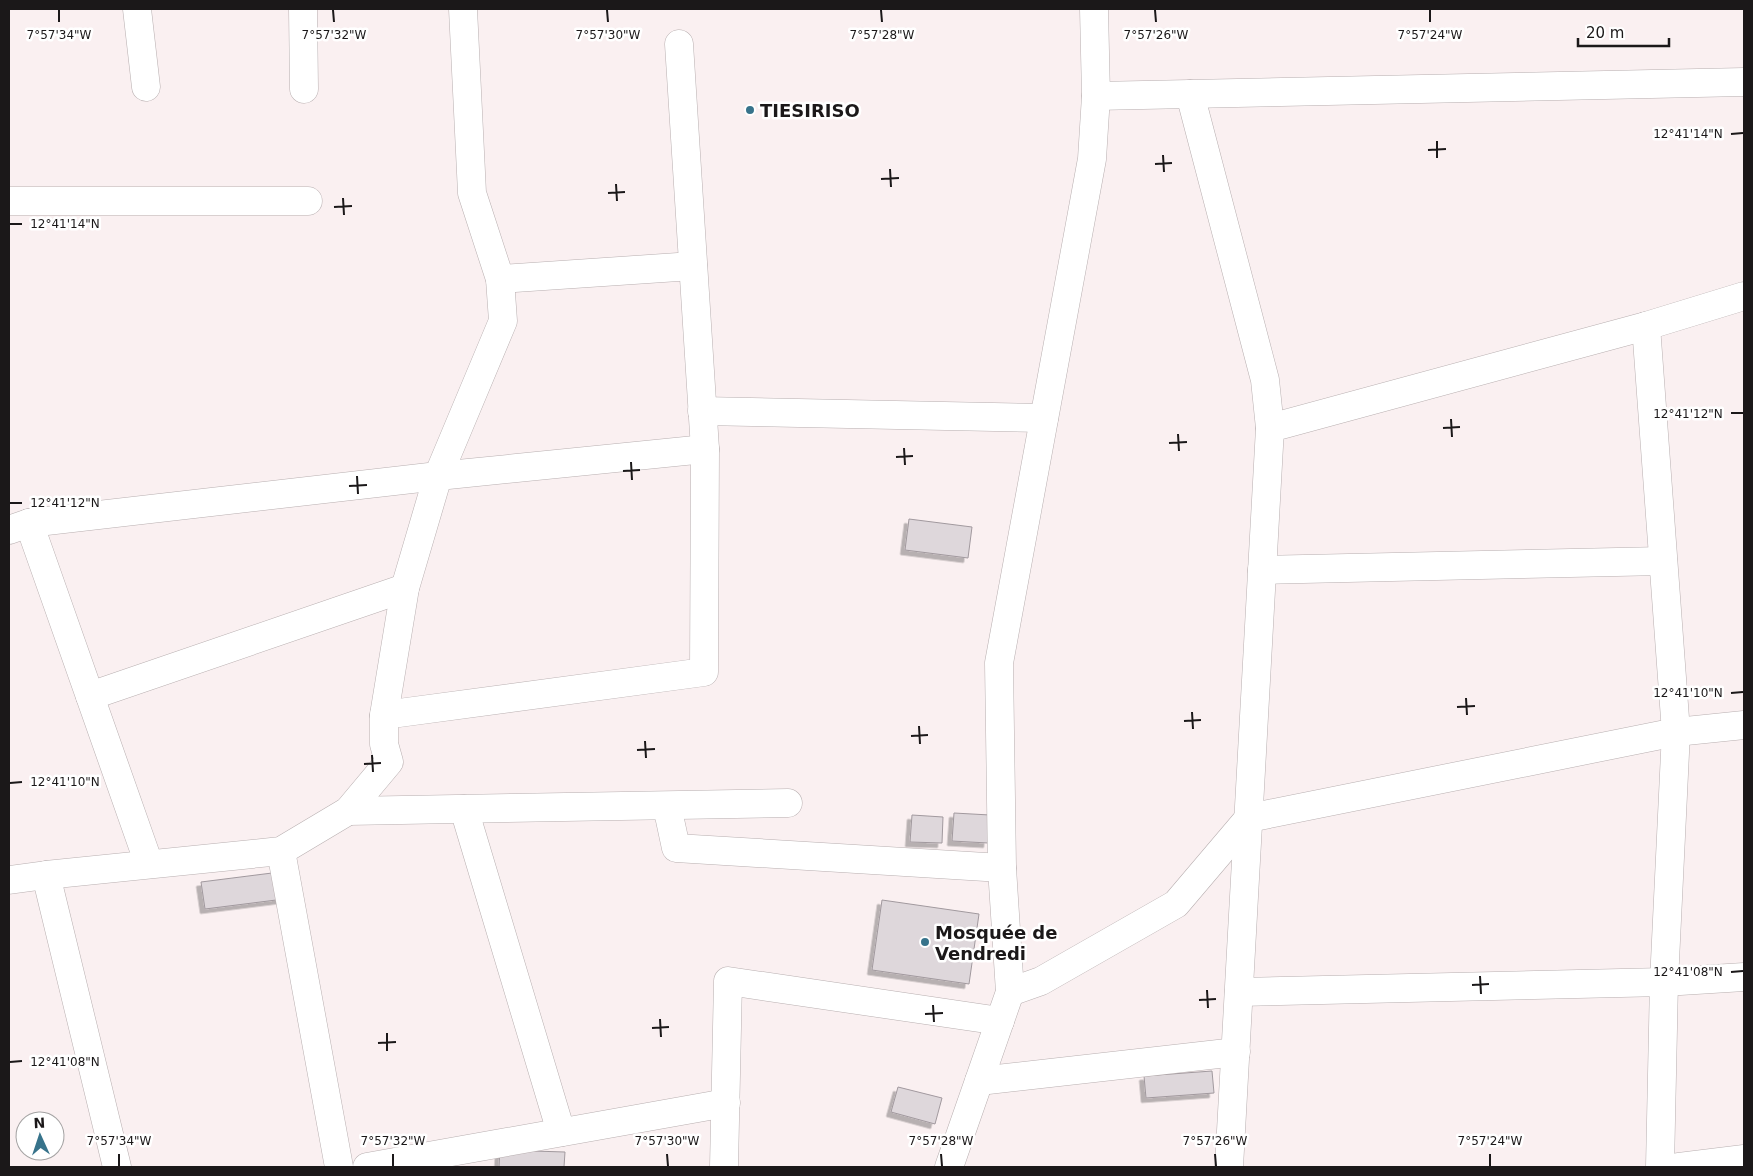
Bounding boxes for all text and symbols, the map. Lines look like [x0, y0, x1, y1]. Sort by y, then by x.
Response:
scale bar [1578, 15, 1669, 47]
text: 20 m [1586, 24, 1624, 42]
text: 7°57'34"W [27, 28, 92, 42]
text: 7°57'32"W [302, 28, 367, 42]
text: 7°57'30"W [576, 28, 641, 42]
text: 7°57'28"W [850, 28, 915, 42]
text: 7°57'26"W [1124, 28, 1189, 42]
text: 7°57'24"W [1398, 28, 1463, 42]
place label: TIESIRISO [760, 100, 860, 121]
marker: TIESIRISO [744, 104, 756, 116]
text: 12°41'14"N [1653, 127, 1723, 141]
text: 12°41'14"N [30, 217, 100, 231]
text: 12°41'12"N [1653, 407, 1723, 421]
text: 12°41'12"N [30, 496, 100, 510]
text: 12°41'10"N [1653, 686, 1723, 700]
text: 12°41'10"N [30, 775, 100, 789]
place label: Mosquée de Vendredi [935, 922, 1057, 964]
marker: Mosquée de Vendredi [919, 936, 931, 948]
text: 12°41'08"N [1653, 965, 1723, 979]
text: 12°41'08"N [30, 1055, 100, 1069]
north arrow [15, 1111, 65, 1161]
text: N [33, 1115, 46, 1131]
text: 7°57'34"W [87, 1134, 152, 1148]
text: 7°57'32"W [361, 1134, 426, 1148]
text: 7°57'30"W [635, 1134, 700, 1148]
text: 7°57'28"W [909, 1134, 974, 1148]
text: 7°57'26"W [1183, 1134, 1248, 1148]
text: 7°57'24"W [1458, 1134, 1523, 1148]

